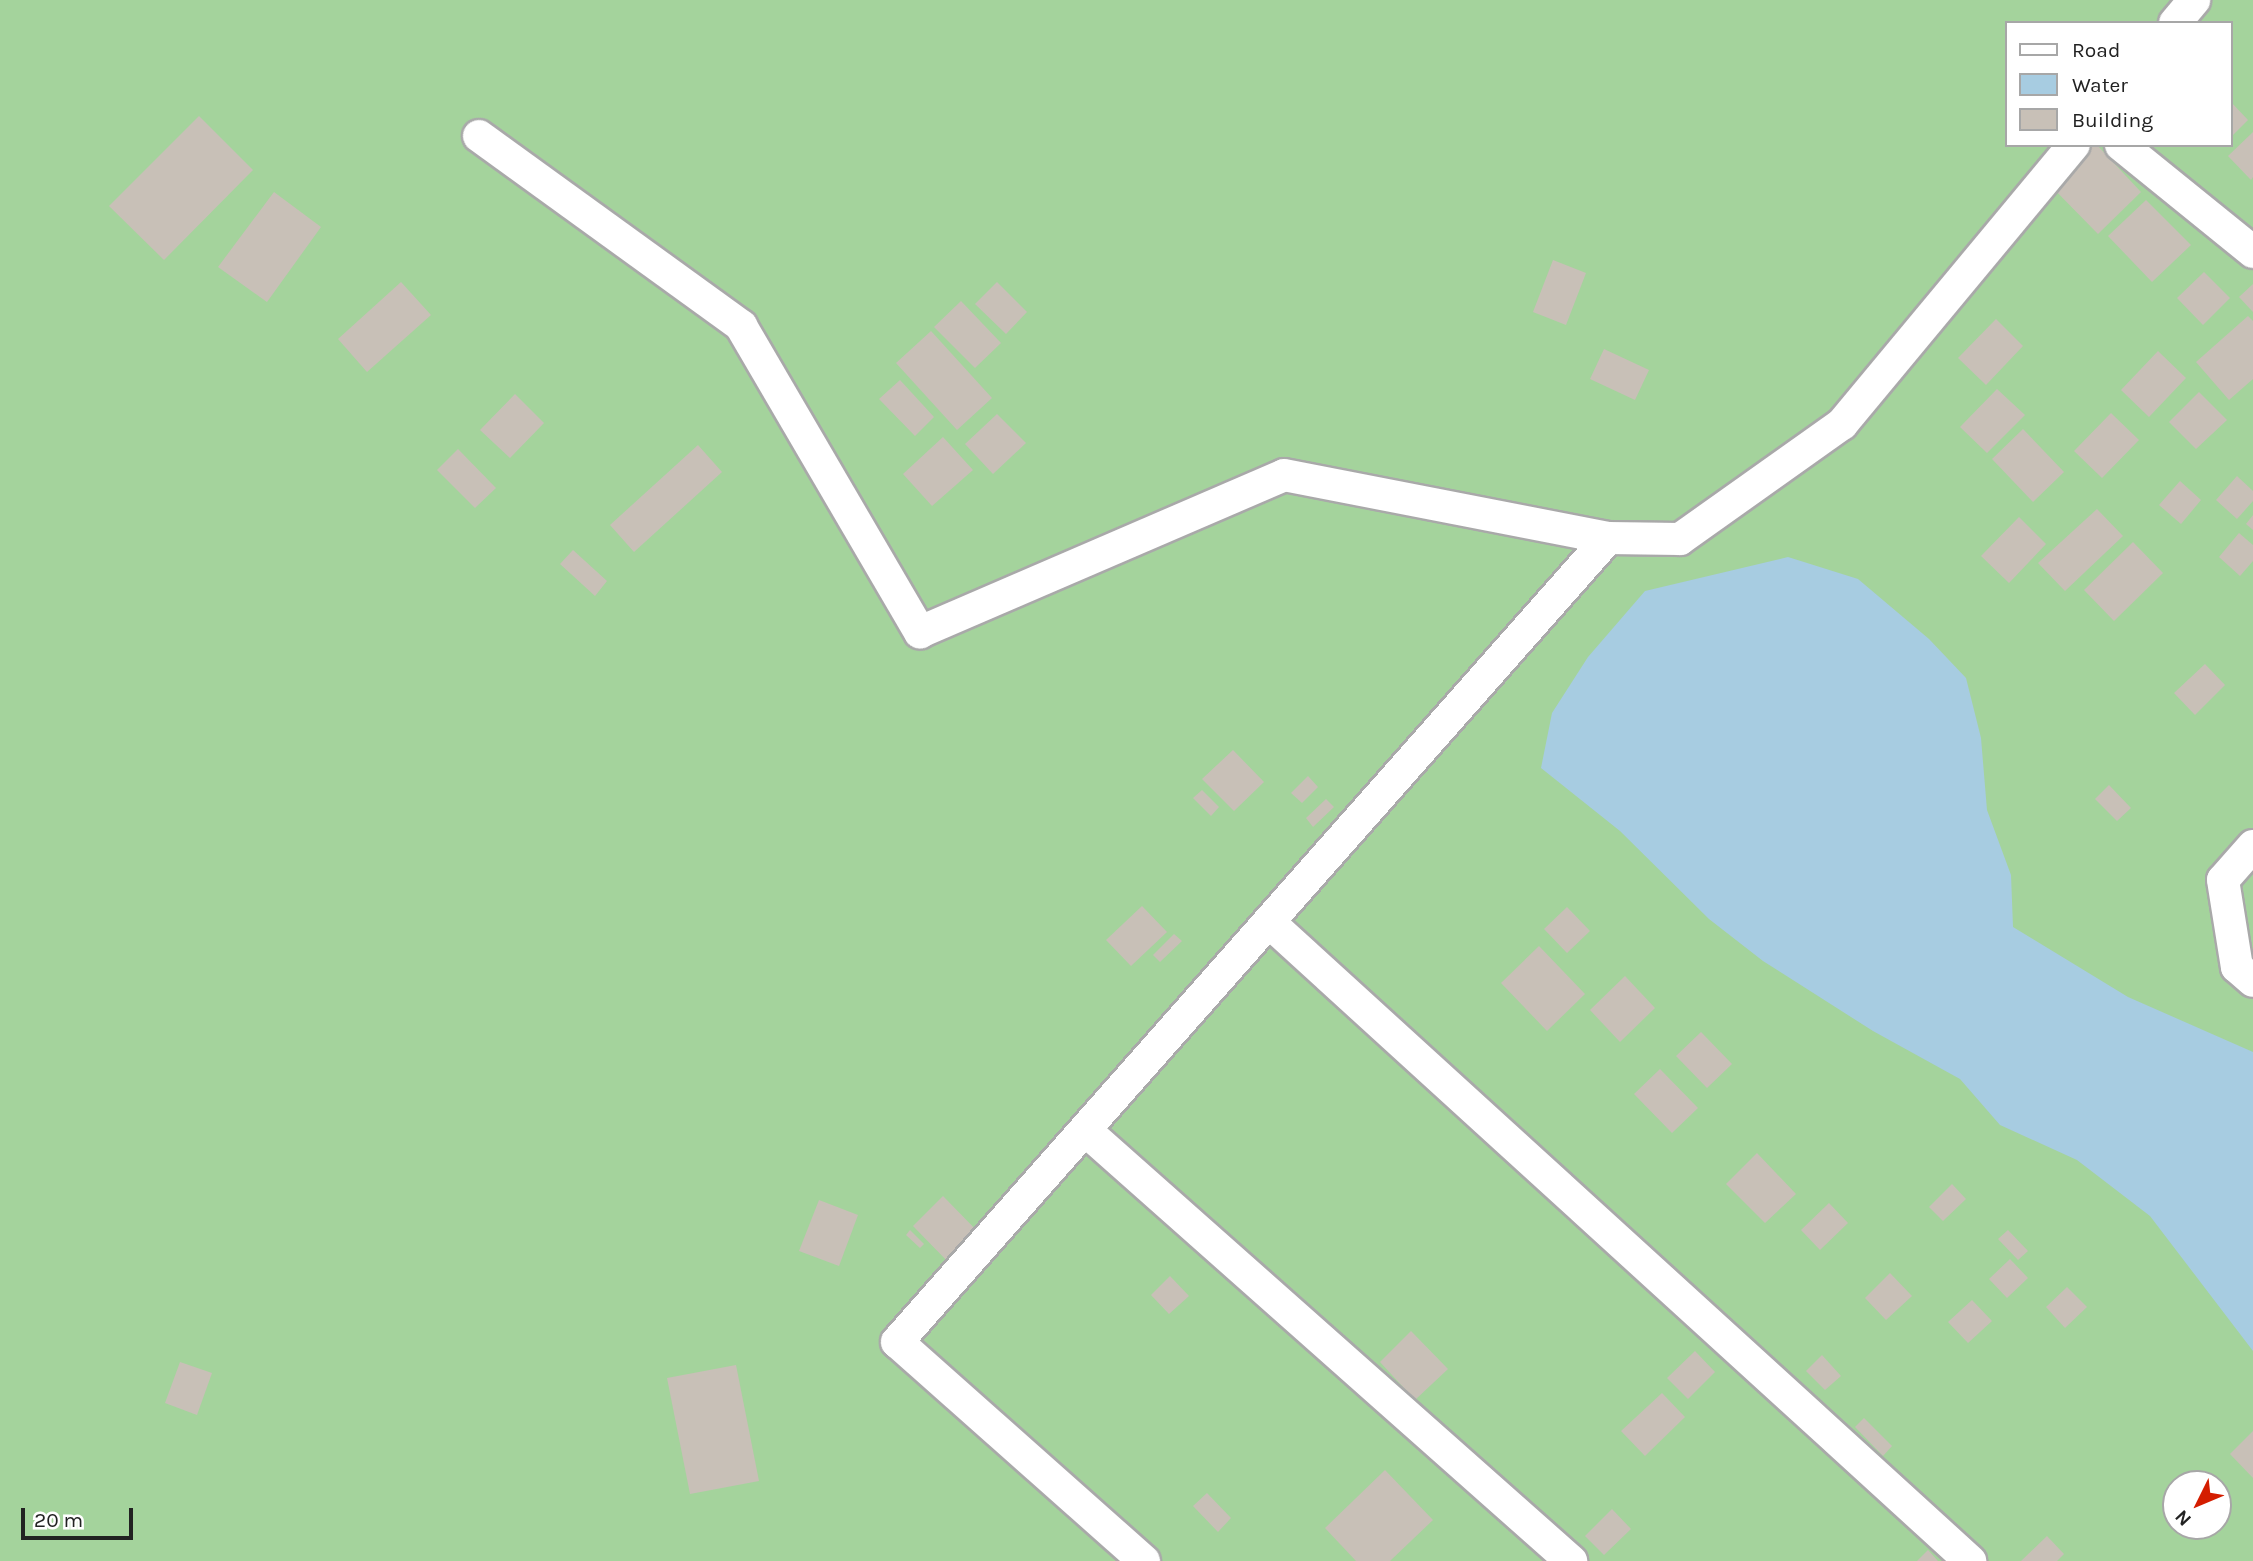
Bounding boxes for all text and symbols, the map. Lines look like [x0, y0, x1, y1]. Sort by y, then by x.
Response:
legend [2004, 21, 2232, 147]
text: Road [2072, 38, 2120, 62]
text: Water [2072, 73, 2128, 97]
text: Building [2072, 108, 2153, 132]
north arrow [2162, 1470, 2232, 1540]
scale bar [24, 1494, 136, 1538]
text: N [2170, 1505, 2196, 1530]
text: 20 m [34, 1508, 83, 1532]

